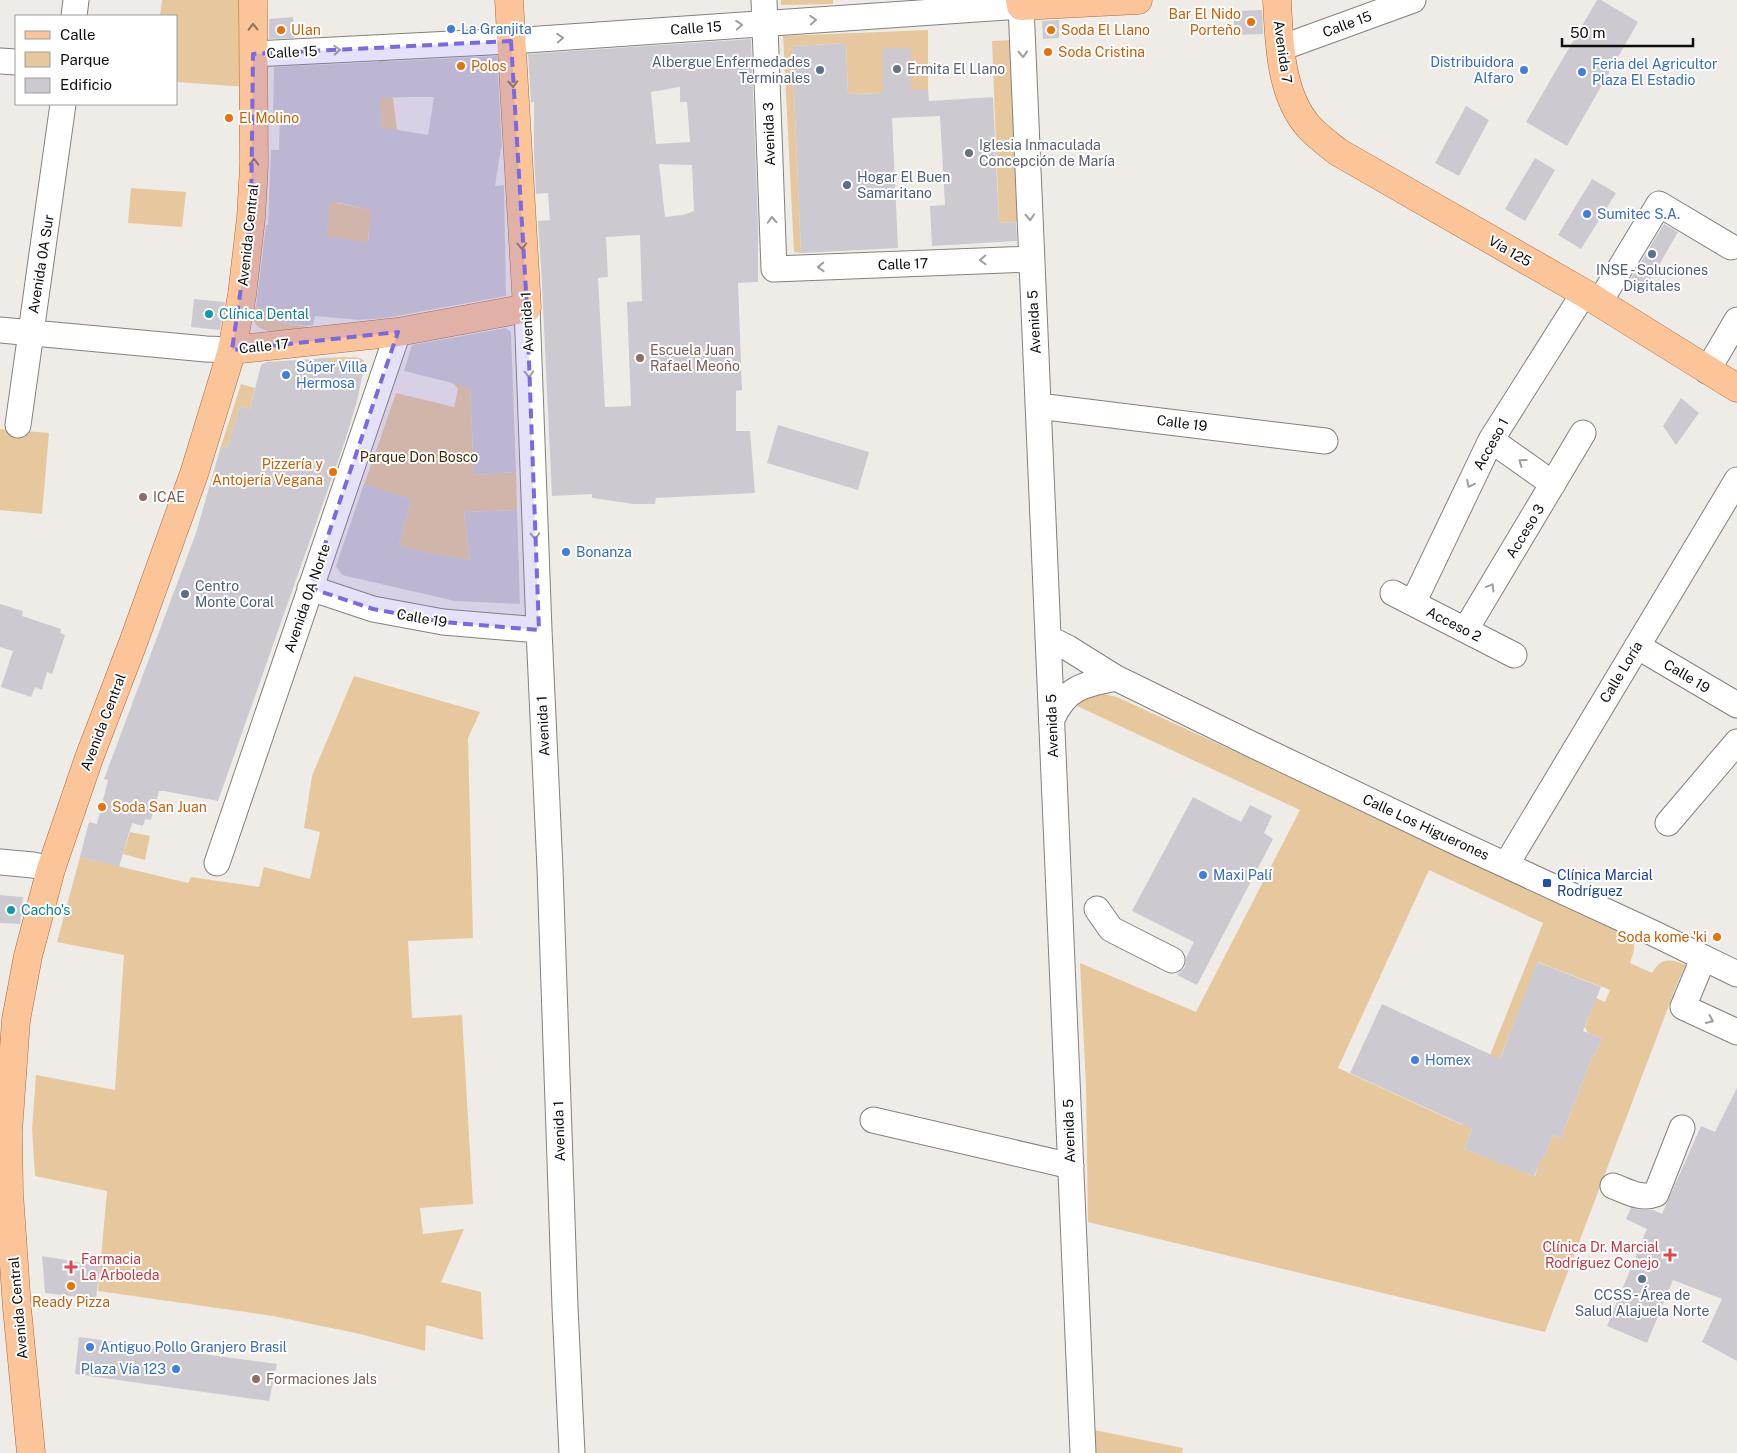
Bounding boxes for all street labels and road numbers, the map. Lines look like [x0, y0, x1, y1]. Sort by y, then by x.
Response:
street label: Calle 15 [1320, 8, 1374, 40]
street label: Calle 15 [670, 18, 722, 38]
street label: Avenida 7 [1271, 19, 1295, 85]
street label: Calle 15 [266, 43, 318, 61]
street label: Avenida 3 [760, 102, 778, 166]
street label: Avenida Central [235, 183, 261, 287]
street label: Avenida 0A Sur [25, 213, 57, 315]
street label: Vía 125 [1486, 232, 1534, 270]
street label: Calle 17 [877, 255, 929, 273]
street label: Avenida 5 [1024, 290, 1044, 354]
street label: Avenida 1 [517, 291, 537, 353]
street label: Calle 17 [238, 335, 290, 357]
street label: Calle 19 [1156, 412, 1208, 434]
street label: Acceso 1 [1470, 415, 1512, 473]
street label: Acceso 3 [1503, 501, 1547, 561]
street label: Avenida 0A Norte [281, 542, 333, 654]
street label: Acceso 2 [1424, 603, 1484, 645]
street label: Calle 19 [396, 606, 449, 630]
street label: Calle Loría [1596, 638, 1646, 706]
street label: Calle 19 [1661, 656, 1713, 696]
street label: Avenida Central [77, 671, 129, 773]
street label: Avenida 5 [1043, 694, 1061, 758]
street label: Avenida 1 [533, 695, 553, 757]
street label: Calle Los Higuerones [1360, 791, 1492, 863]
street label: Avenida 5 [1060, 1099, 1078, 1163]
street label: Avenida 1 [550, 1100, 568, 1162]
street label: Avenida Central [6, 1256, 30, 1360]

